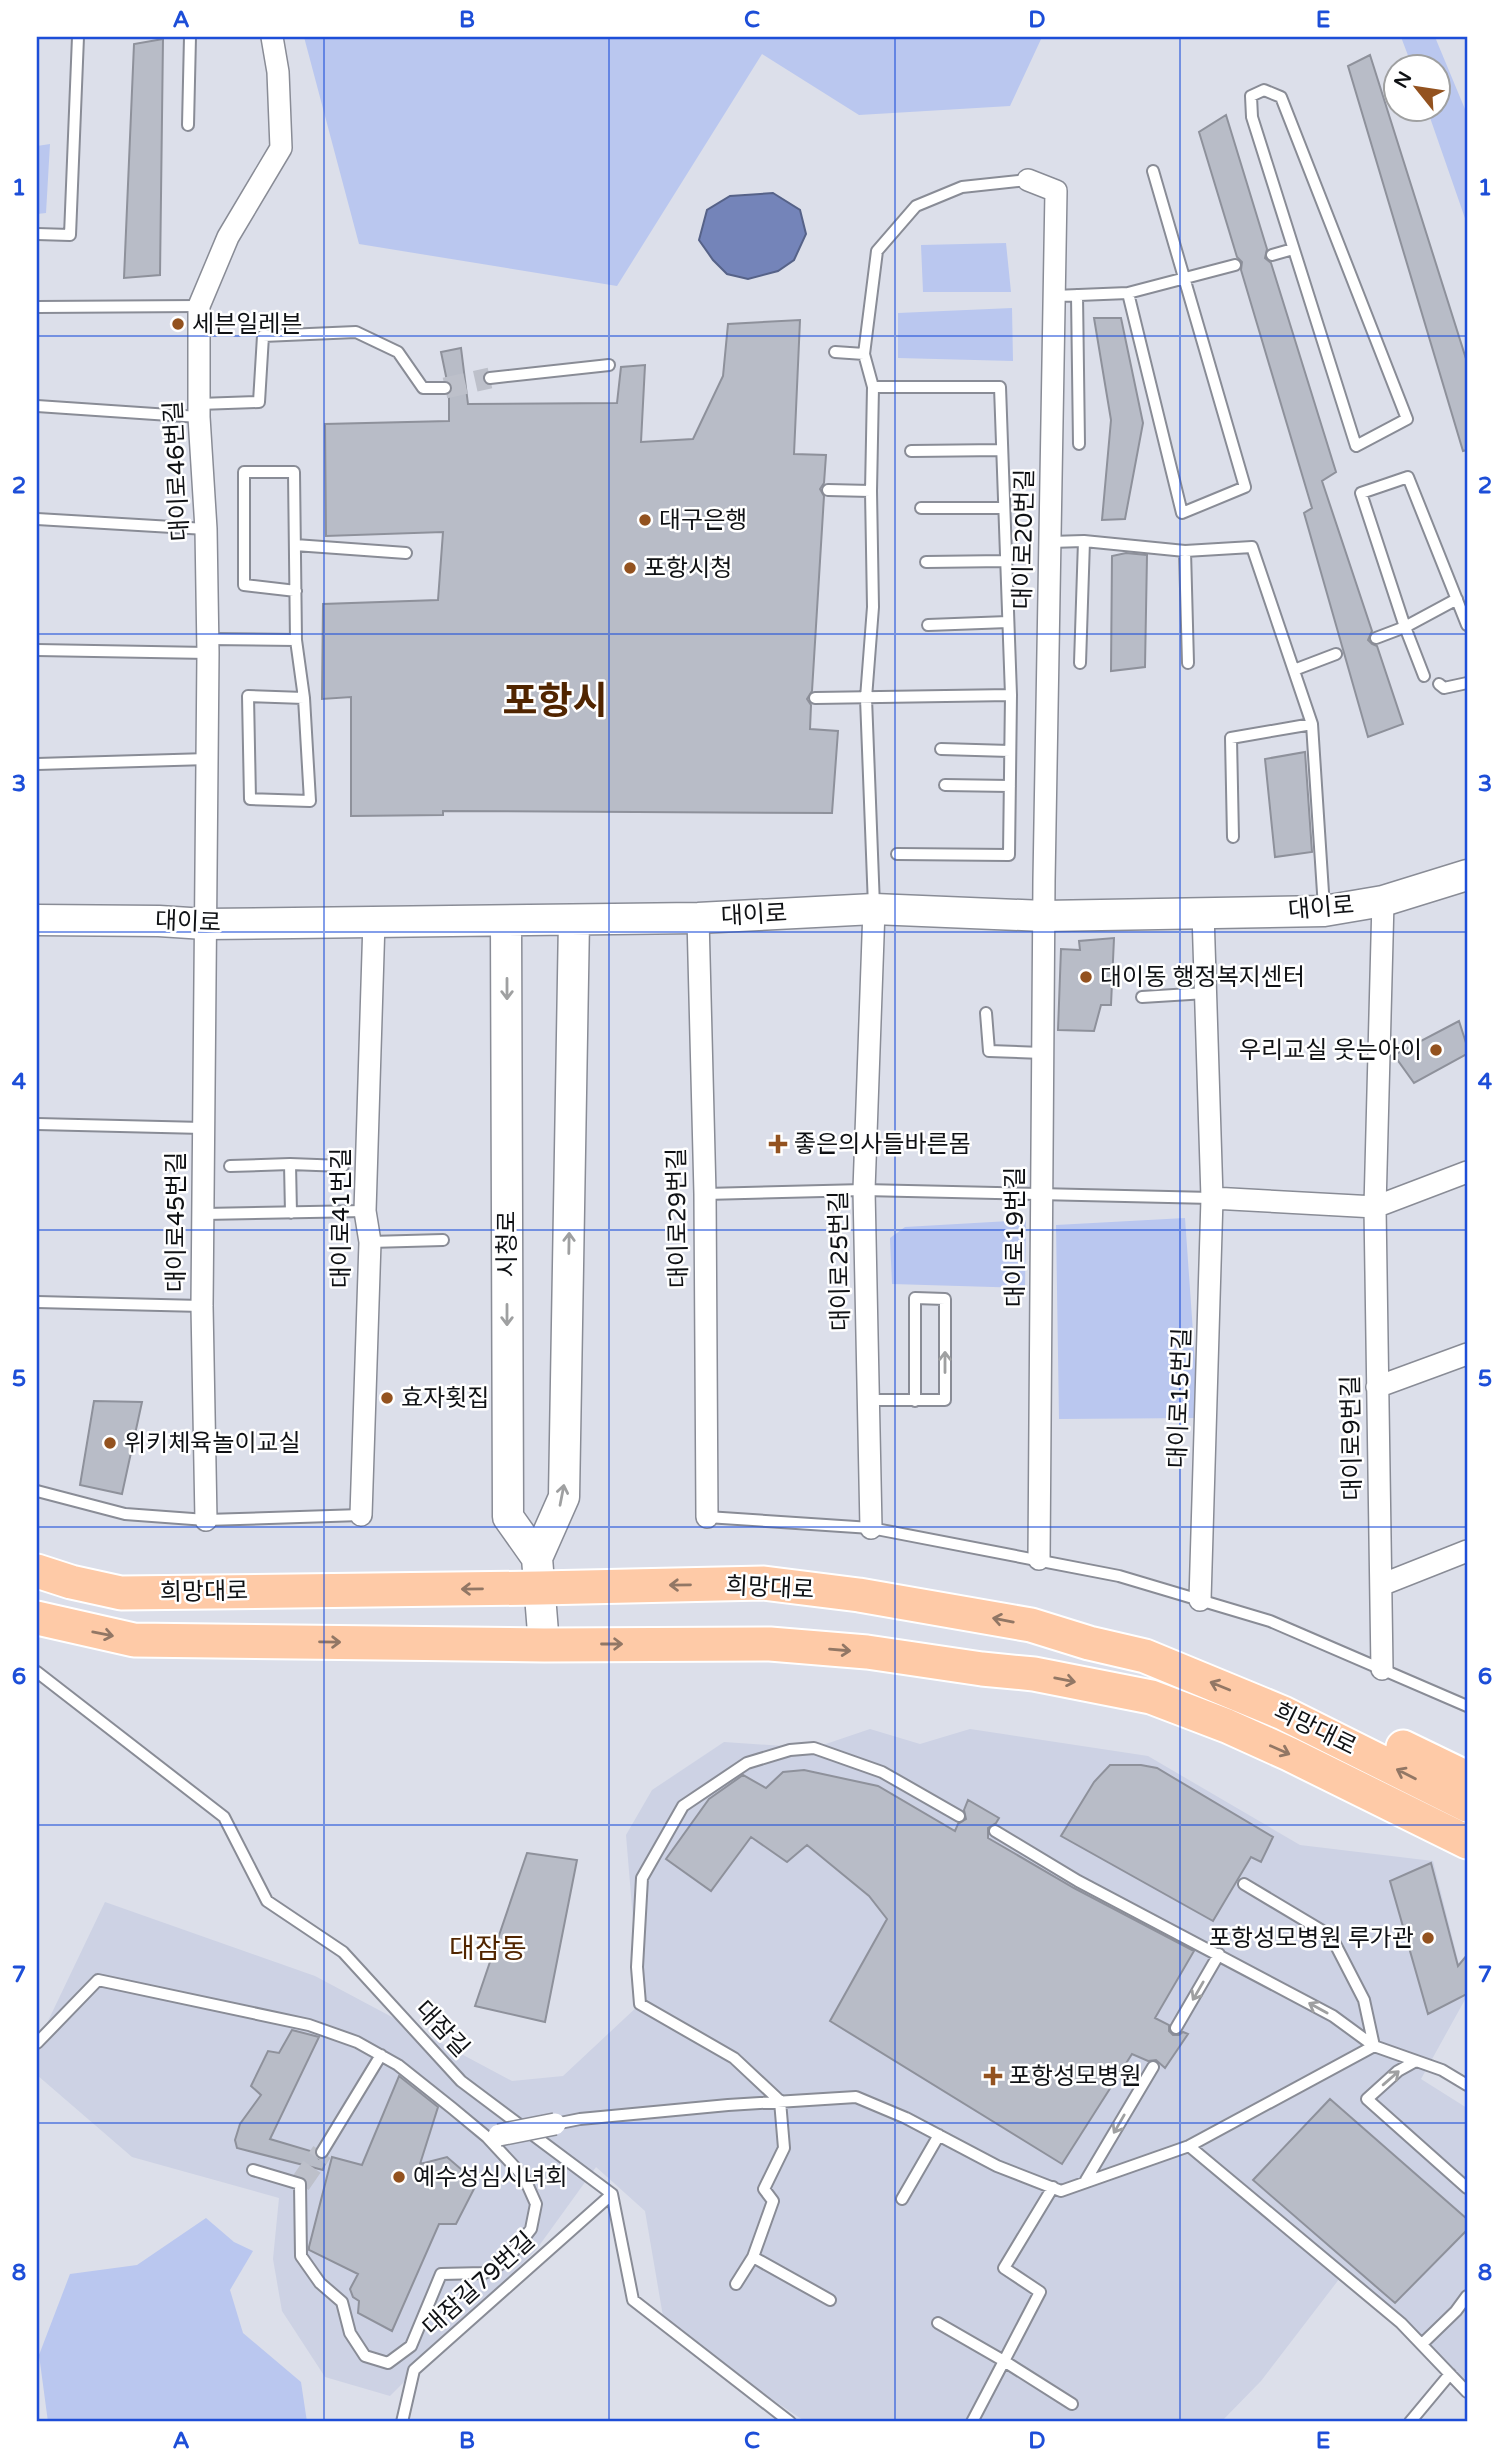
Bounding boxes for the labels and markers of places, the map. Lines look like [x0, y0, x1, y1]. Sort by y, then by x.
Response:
place label: 세븐일레븐 [192, 310, 302, 339]
marker: 세븐일레븐 [170, 316, 186, 332]
place label: 대구은행 [659, 506, 747, 535]
marker: 대구은행 [637, 512, 653, 528]
place label: 포항시청 [644, 554, 732, 583]
marker: 포항시청 [622, 560, 638, 576]
place label: 대이동 행정복지센터 [1100, 963, 1305, 992]
marker: 대이동 행정복지센터 [1078, 969, 1094, 985]
place label: 우리교실 웃는아이 [1239, 1036, 1422, 1065]
marker: 우리교실 웃는아이 [1428, 1042, 1444, 1058]
place label: 좋은의사들바른몸 [794, 1130, 971, 1159]
marker: 좋은의사들바른몸 [768, 1134, 788, 1154]
place label: 효자횟집 [401, 1384, 489, 1413]
marker: 효자횟집 [379, 1390, 395, 1406]
place label: 위키체육놀이교실 [124, 1429, 301, 1458]
marker: 위키체육놀이교실 [102, 1435, 118, 1451]
place label: 포항성모병원 루가관 [1209, 1924, 1414, 1953]
marker: 포항성모병원 루가관 [1420, 1930, 1436, 1946]
place label: 포항성모병원 [1009, 2062, 1141, 2091]
marker: 포항성모병원 [983, 2066, 1003, 2086]
place label: 예수성심시녀회 [413, 2163, 568, 2192]
marker: 예수성심시녀회 [391, 2169, 407, 2185]

